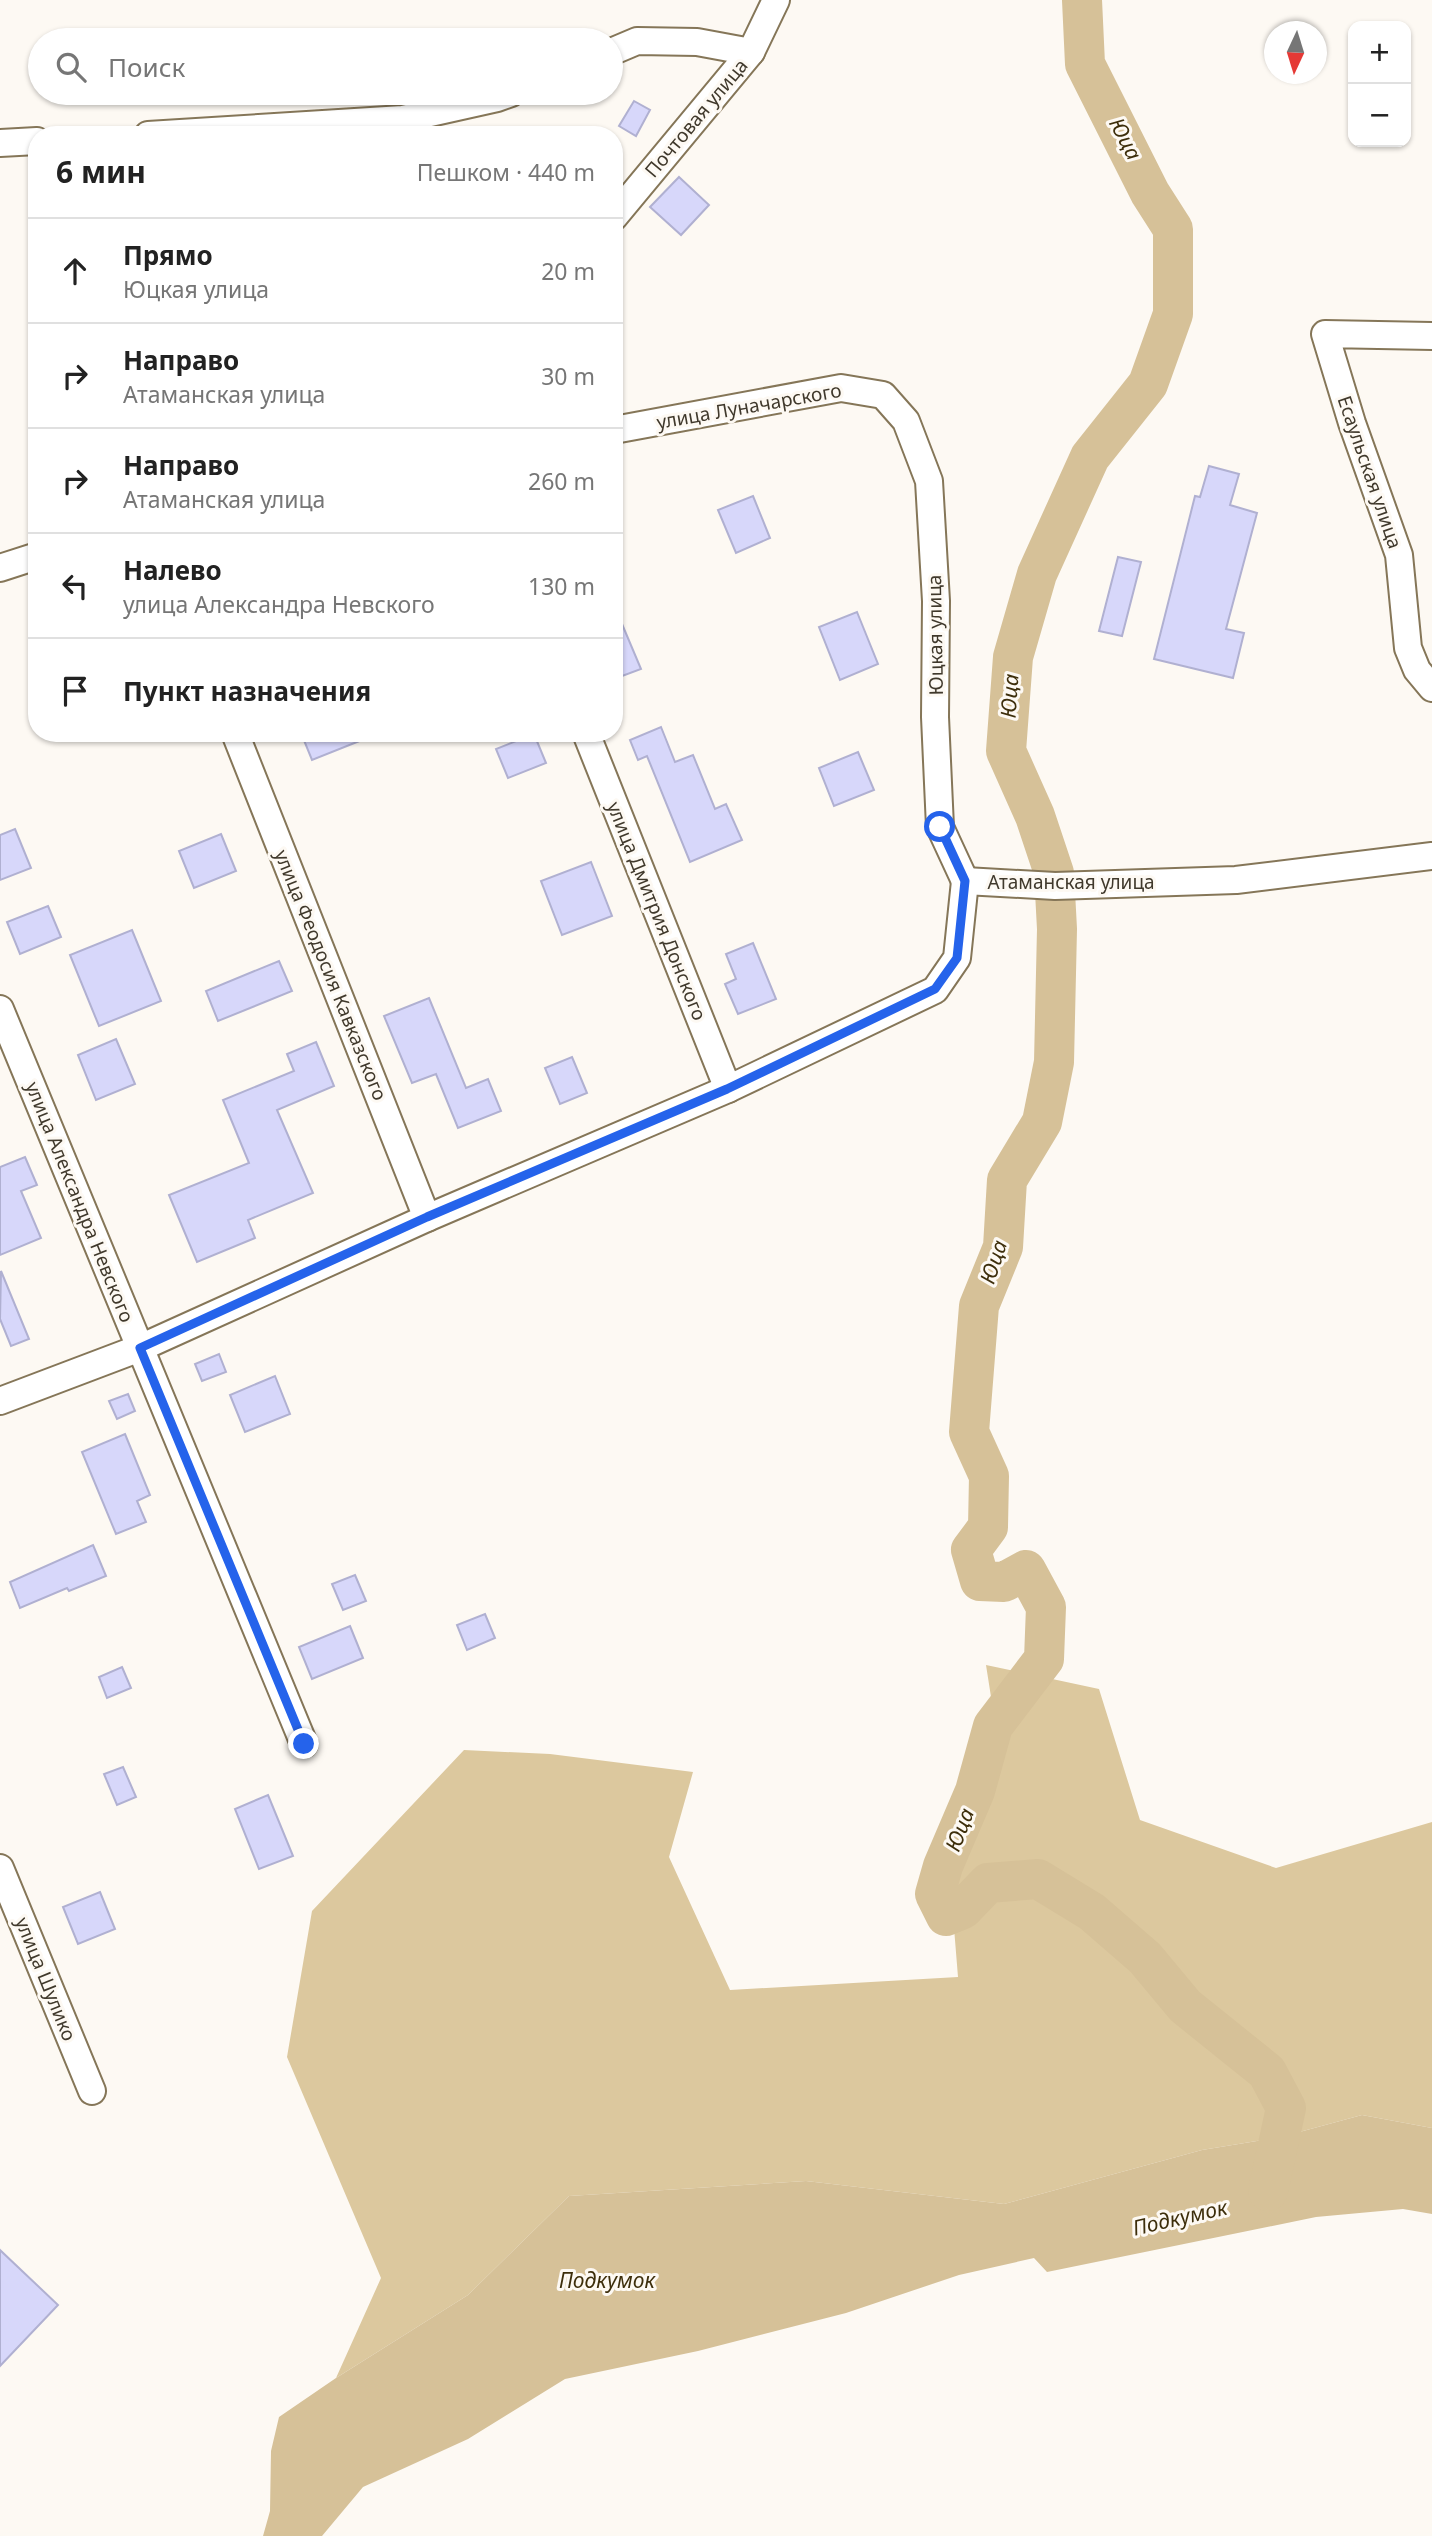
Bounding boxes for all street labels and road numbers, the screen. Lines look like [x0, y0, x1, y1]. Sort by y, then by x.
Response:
street label: Почтовая улица [639, 53, 753, 183]
street label: улица Луначарского [655, 377, 843, 435]
street label: Есаульская улица [1332, 392, 1408, 552]
street label: Юцкая улица [921, 574, 949, 696]
street label: улица Дмитрия Донского [601, 798, 713, 1024]
street label: улица Феодосия Кавказского [269, 846, 393, 1104]
street label: Атаманская улица [987, 869, 1155, 895]
street label: улица Александра Невского [20, 1078, 140, 1326]
street label: улица Шулико [9, 1913, 83, 2045]

